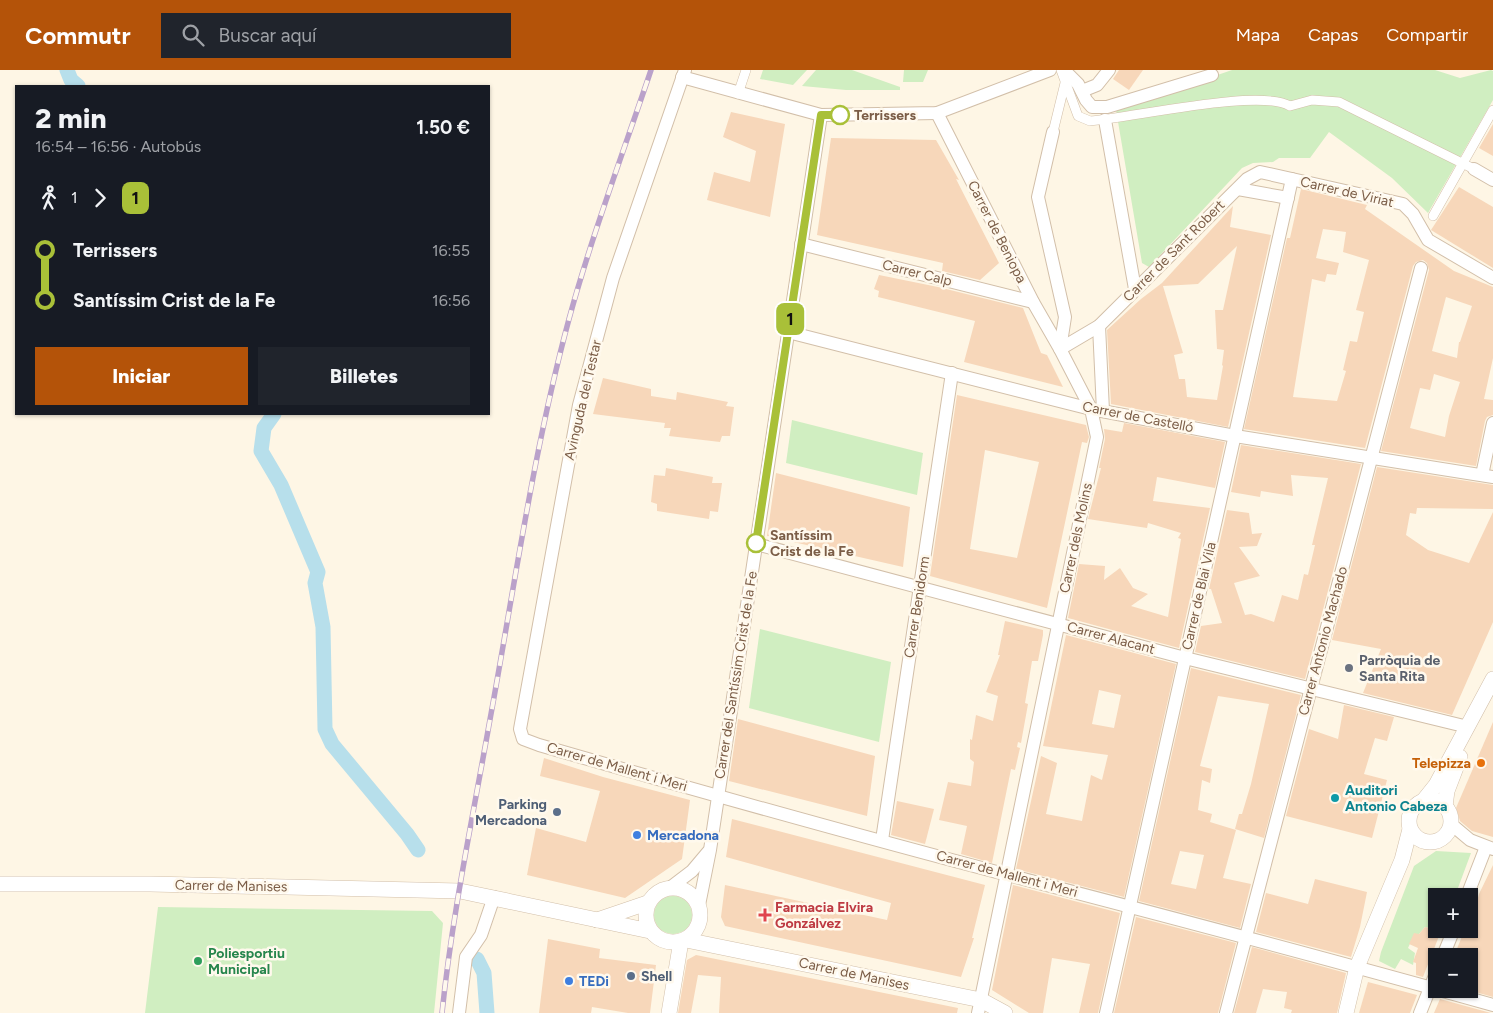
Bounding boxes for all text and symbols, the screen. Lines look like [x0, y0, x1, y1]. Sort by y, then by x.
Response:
search box [161, 13, 511, 58]
text: Commutr [25, 21, 131, 50]
icon: search [179, 21, 207, 49]
text: Buscar aquí [219, 24, 316, 47]
text: Mapa [1236, 24, 1280, 46]
text: Capas [1308, 24, 1358, 46]
text: Compartir [1386, 24, 1468, 46]
text: 2 min [35, 101, 106, 135]
marker: Terrissers [830, 105, 850, 125]
place label: Terrissers [854, 107, 916, 124]
text: 1.50 € [416, 116, 470, 139]
text: 16:54 – 16:56 · Autobús [35, 137, 201, 156]
street label: Carrer de Viriat [1299, 173, 1395, 211]
street label: Carrer de Beniopa [964, 178, 1030, 286]
icon: walk [35, 184, 63, 212]
icon: forward [86, 184, 114, 212]
text: 1 [132, 187, 139, 209]
text: 1 [71, 188, 78, 207]
street label: Carrer de Sant Robert [1120, 197, 1228, 305]
text: Terrissers [73, 239, 157, 262]
text: 16:55 [432, 241, 470, 260]
street label: Carrer Calp [880, 256, 954, 290]
text: Santíssim Crist de la Fe [73, 289, 275, 312]
text: 16:56 [432, 291, 470, 310]
line badge: 1 [774, 303, 806, 335]
text: 1 [786, 308, 794, 330]
street label: Avinguda del Testar [561, 338, 605, 462]
button: Iniciar [35, 347, 248, 405]
button: Billetes [258, 347, 470, 405]
street label: Carrer de Castelló [1081, 398, 1195, 436]
street label: Carrer dels Molins [1056, 481, 1096, 595]
place label: Santíssim Crist de la Fe [770, 527, 854, 560]
marker: Santíssim Crist de la Fe [746, 533, 766, 553]
street label: Carrer de Blai Vila [1178, 540, 1220, 652]
street label: Carrer Benidorm [901, 555, 933, 659]
street label: Carrer Antonio Machado [1295, 565, 1351, 717]
street label: Carrer del Santíssim Crist de la Fe [711, 570, 761, 780]
street label: Carrer Alacant [1065, 618, 1157, 658]
place label: Parròquia de Santa Rita [1359, 652, 1441, 685]
marker: Parròquia de Santa Rita [1343, 662, 1355, 674]
street label: Carrer de Mallent i Meri [545, 739, 689, 795]
place label: Telepizza [1412, 755, 1471, 772]
marker: Telepizza [1475, 757, 1487, 769]
place label: Auditori Antonio Cabeza [1345, 782, 1448, 815]
marker: Auditori Antonio Cabeza [1329, 792, 1341, 804]
place label: Parking Mercadona [475, 796, 547, 829]
marker: Parking Mercadona [551, 806, 563, 818]
place label: Mercadona [647, 827, 719, 844]
marker: Mercadona [631, 829, 643, 841]
street label: Carrer de Mallent i Meri [935, 847, 1079, 901]
street label: Carrer de Manises [175, 877, 287, 895]
map controls [1428, 888, 1478, 998]
button: + [1428, 888, 1478, 938]
place label: Farmacia Elvira Gonzálvez [775, 899, 873, 932]
marker: Farmacia Elvira Gonzálvez [759, 909, 771, 921]
place label: Poliesportiu Municipal [208, 945, 285, 978]
button: − [1428, 948, 1478, 998]
street label: Carrer de Manises [797, 954, 911, 994]
marker: Poliesportiu Municipal [192, 955, 204, 967]
place label: Shell [641, 968, 672, 985]
marker: Shell [625, 970, 637, 982]
place label: TEDi [579, 973, 609, 990]
marker: TEDi [563, 975, 575, 987]

